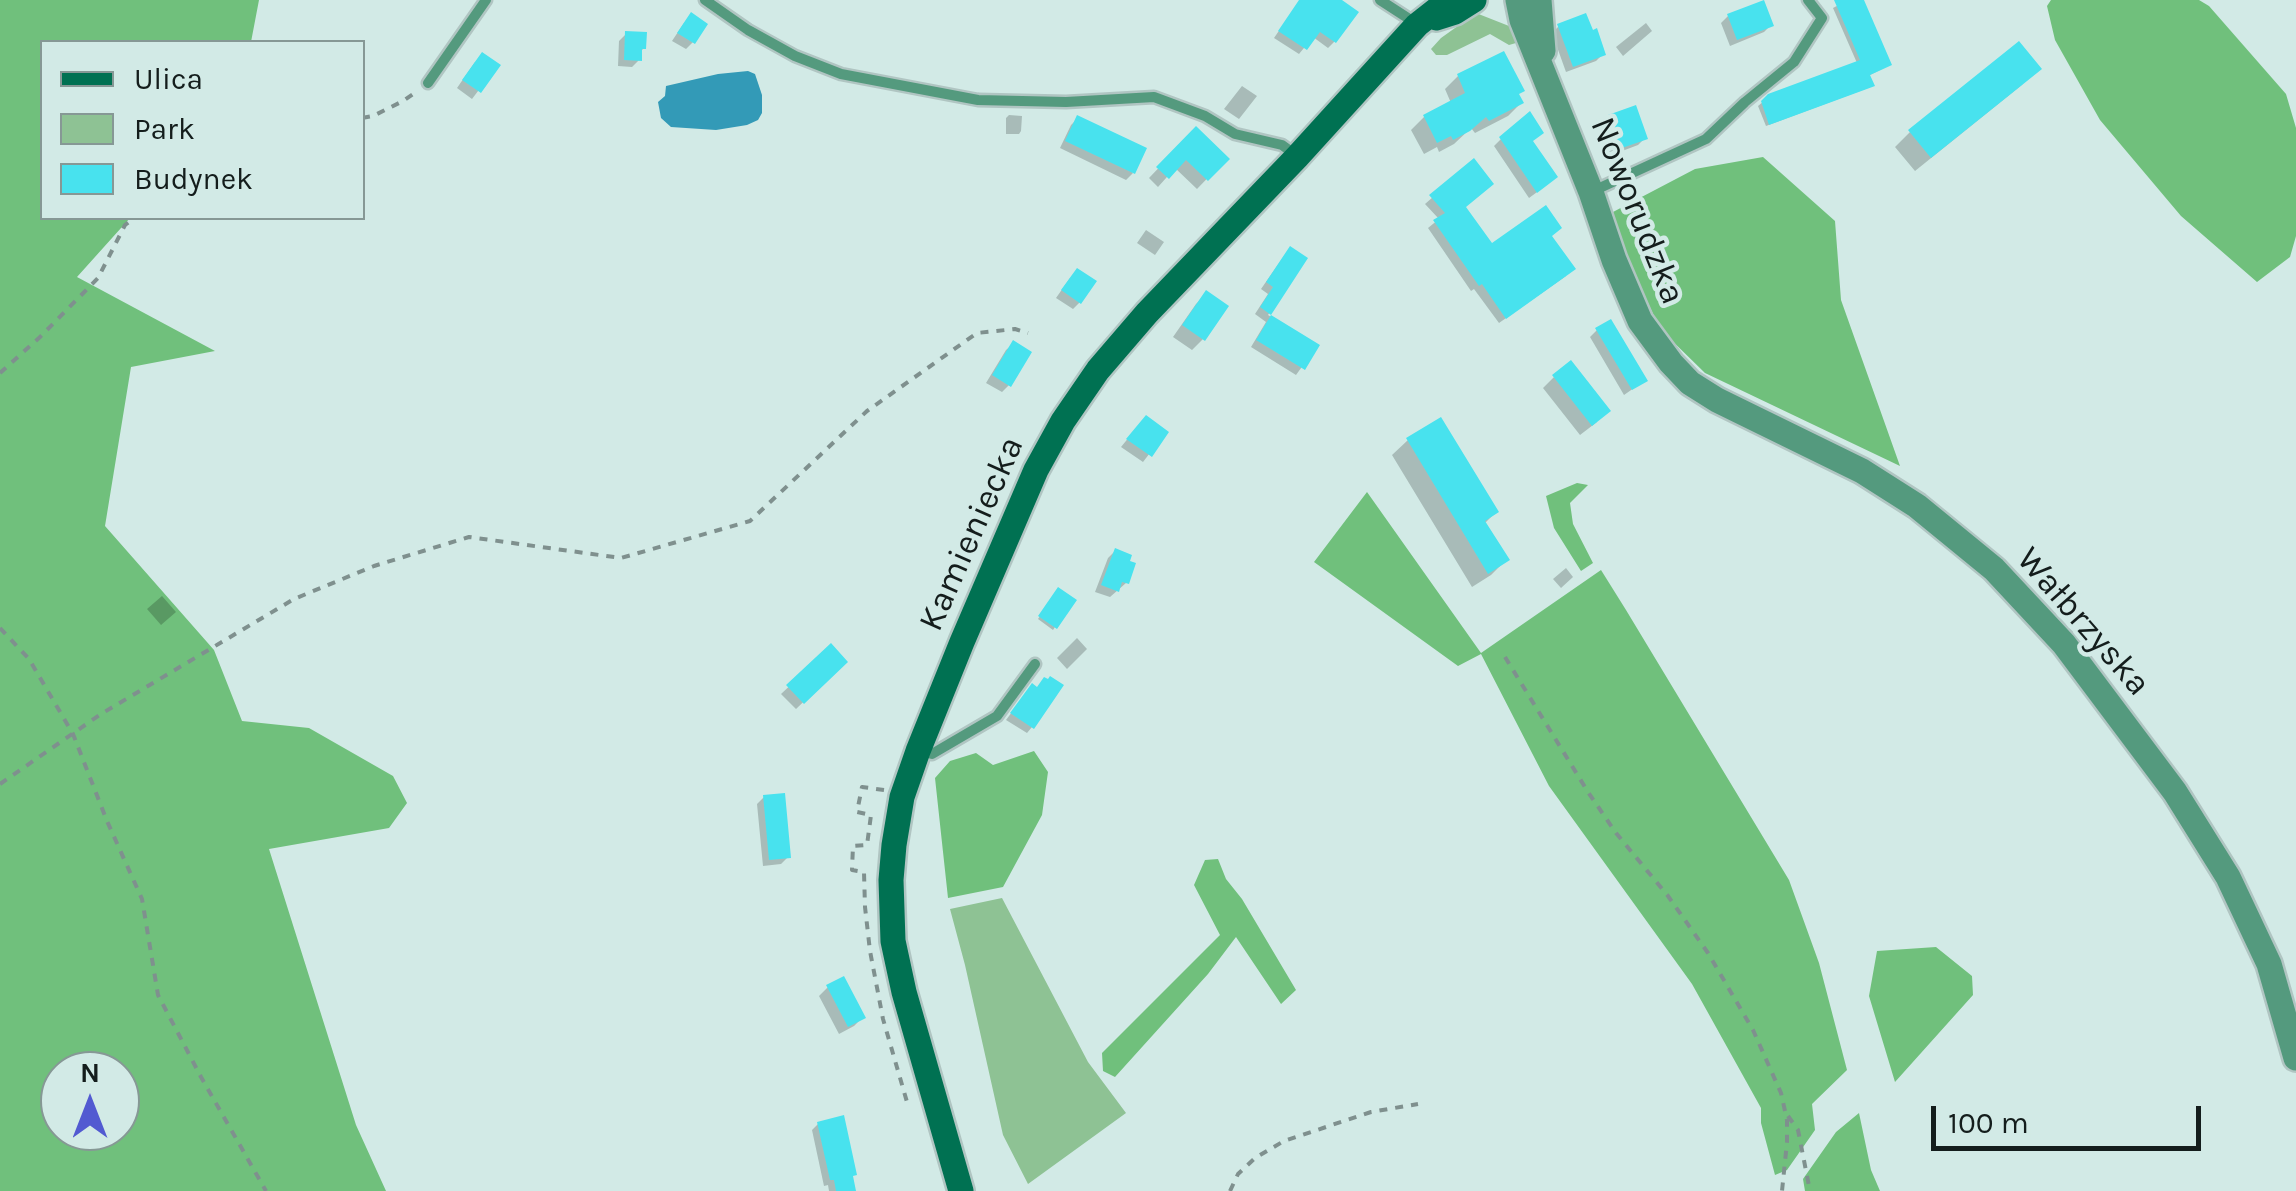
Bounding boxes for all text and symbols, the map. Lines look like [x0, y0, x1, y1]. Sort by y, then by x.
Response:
legend [40, 40, 365, 220]
text: Ulica [134, 61, 203, 97]
text: Park [134, 111, 195, 147]
street label: Noworudzka [1580, 111, 1694, 311]
text: Budynek [134, 161, 253, 197]
street label: Kamieniecka [910, 430, 1034, 638]
street label: Wałbrzyska [2007, 539, 2159, 705]
north arrow [40, 1051, 140, 1151]
text: N [80, 1056, 100, 1089]
scale bar [1936, 1086, 2206, 1148]
text: 100 m [1948, 1105, 2029, 1141]

